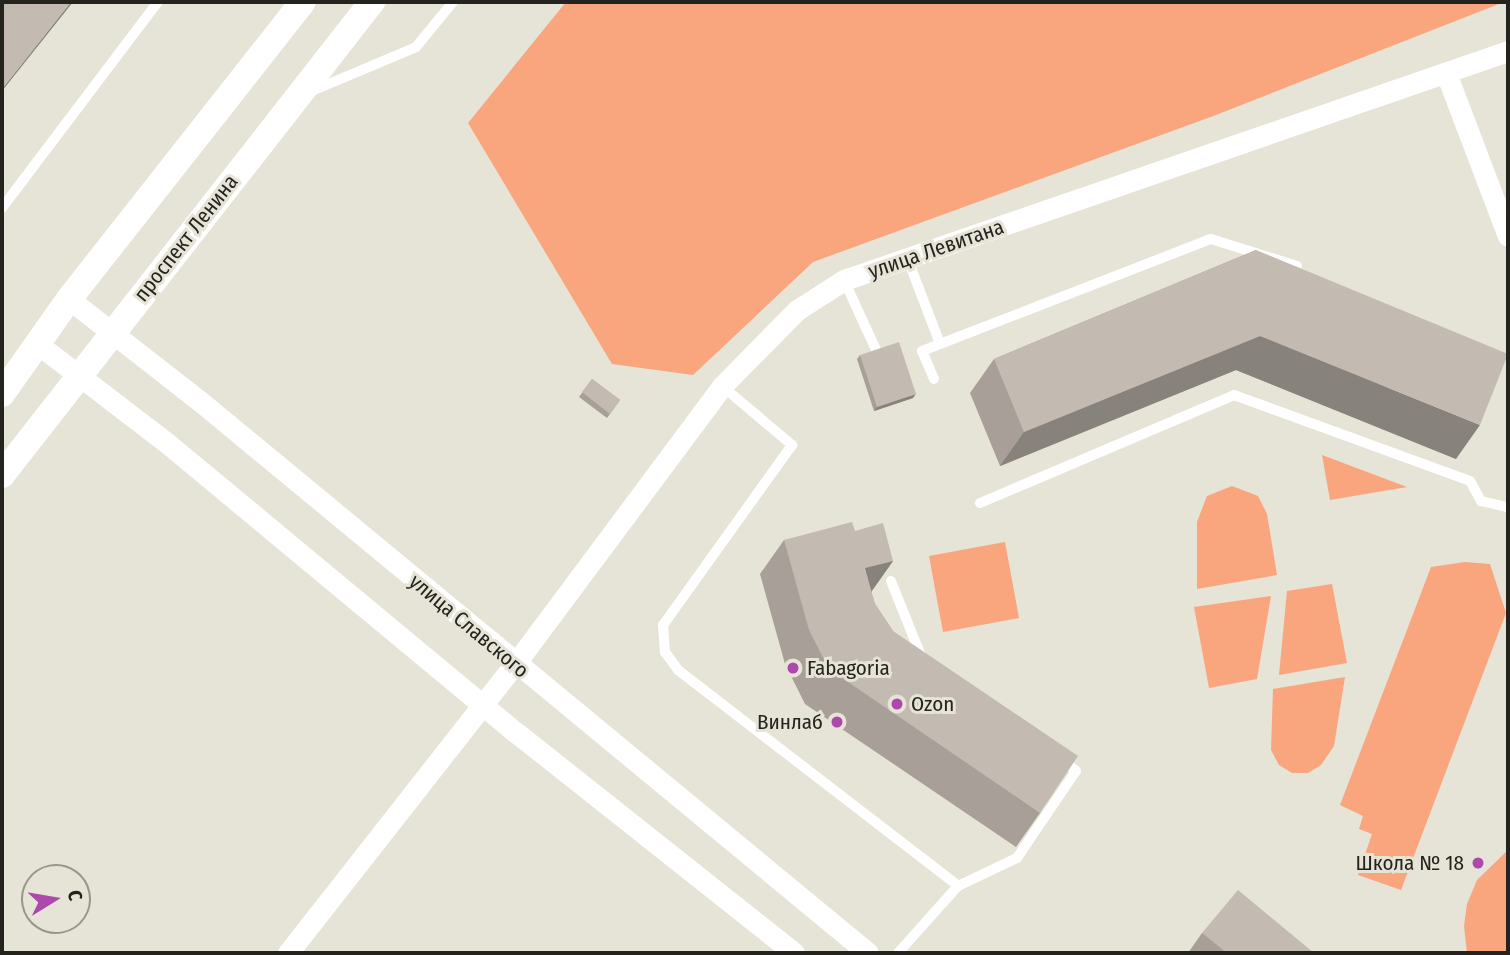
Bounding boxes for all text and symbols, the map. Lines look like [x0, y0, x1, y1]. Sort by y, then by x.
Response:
street label: проспект Ленина [129, 170, 243, 306]
street label: улица Левитана [865, 214, 1007, 284]
street label: улица Славского [404, 569, 534, 683]
place label: Fabagoria [807, 655, 890, 681]
marker: Fabagoria [785, 660, 801, 676]
place label: Ozon [911, 691, 954, 717]
marker: Ozon [889, 696, 905, 712]
place label: Винлаб [757, 709, 823, 735]
marker: Винлаб [829, 714, 845, 730]
place label: Школа № 18 [1355, 850, 1464, 876]
marker: Школа № 18 [1470, 855, 1486, 871]
north arrow [21, 864, 91, 934]
text: С [63, 888, 87, 902]

